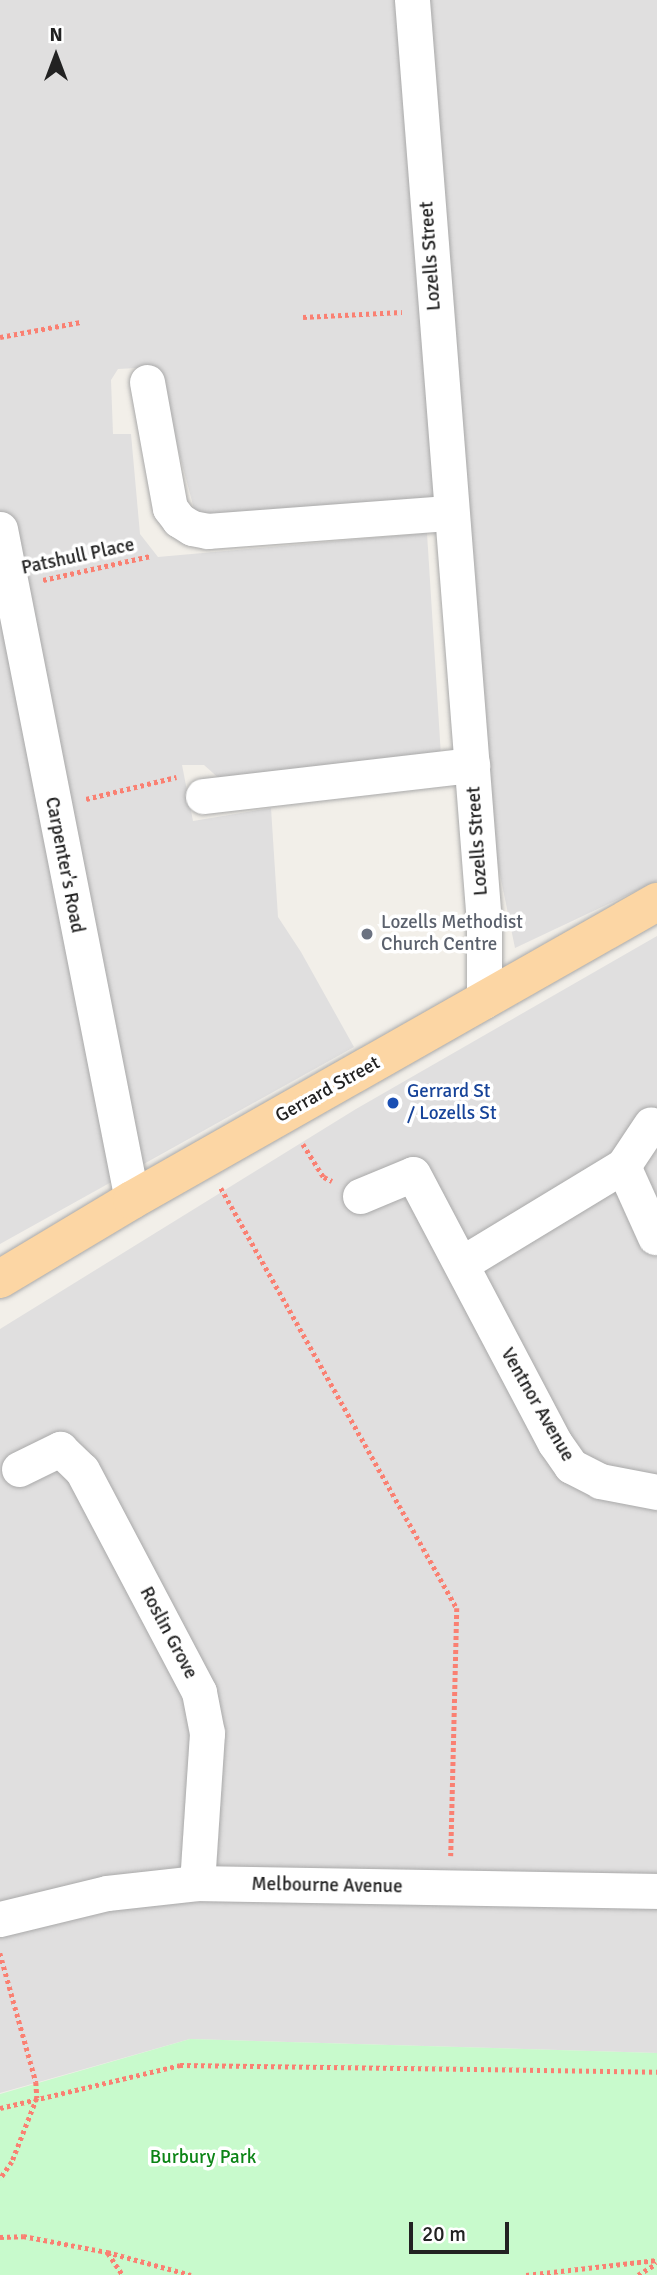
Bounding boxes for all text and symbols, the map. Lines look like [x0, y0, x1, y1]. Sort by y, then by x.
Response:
north arrow [21, 21, 91, 91]
text: N [49, 23, 63, 47]
street label: Lozells Street [416, 201, 446, 311]
street label: Patshull Place [19, 534, 137, 580]
street label: Lozells Street [463, 786, 493, 896]
street label: Carpenter's Road [40, 795, 88, 935]
place label: Lozells Methodist Church Centre [381, 912, 523, 956]
marker: Lozells Methodist Church Centre [359, 926, 375, 942]
street label: Gerrard Street [272, 1052, 384, 1128]
place label: Gerrard St / Lozells St [407, 1081, 497, 1125]
marker: Gerrard St / Lozells St [385, 1095, 401, 1111]
street label: Ventnor Avenue [495, 1344, 579, 1466]
street label: Roslin Grove [134, 1583, 202, 1683]
street label: Melbourne Avenue [251, 1873, 403, 1899]
park label: Burbury Park [150, 2147, 256, 2169]
scale bar [412, 2208, 512, 2252]
text: 20 m [422, 2221, 466, 2247]

